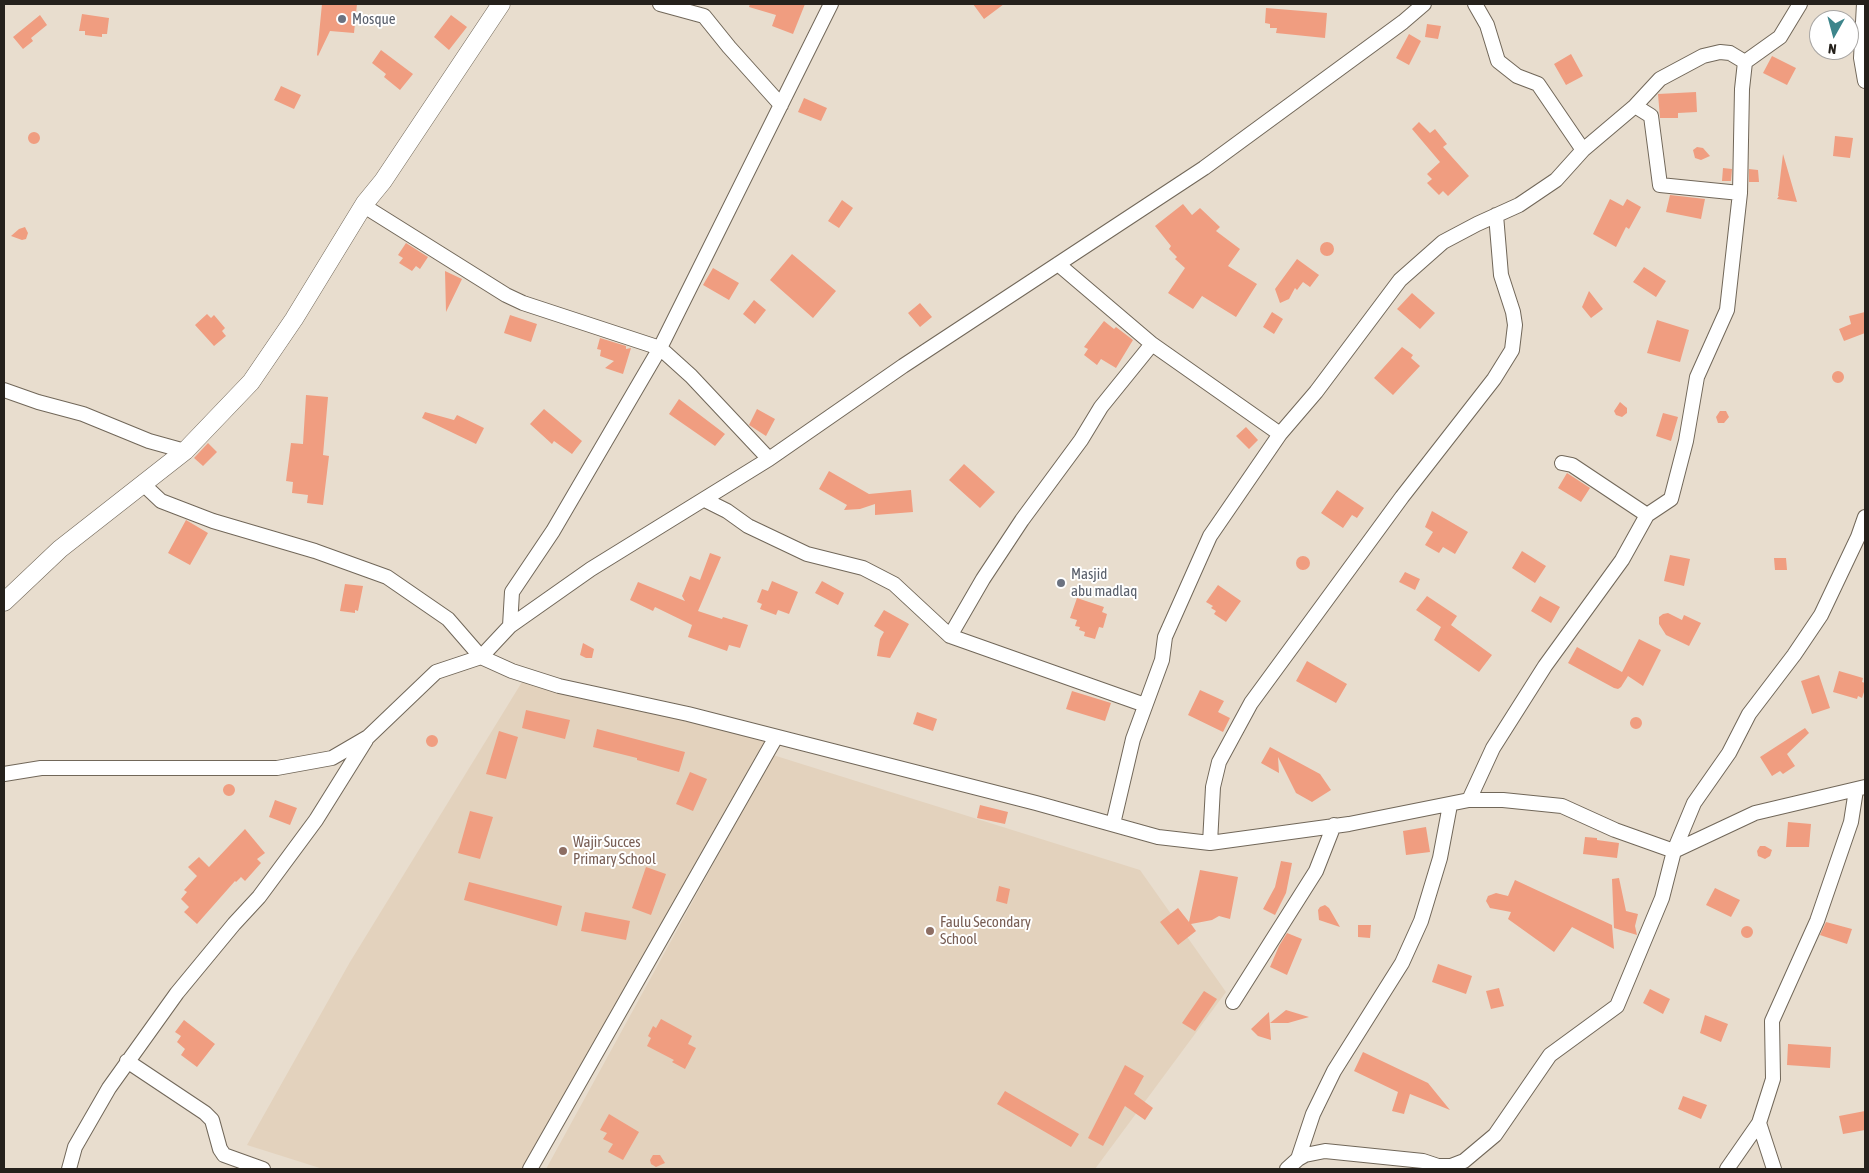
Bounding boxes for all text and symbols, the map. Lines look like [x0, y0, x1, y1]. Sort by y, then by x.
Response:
place label: Mosque [352, 10, 396, 28]
north arrow [1809, 10, 1859, 60]
marker: Mosque [336, 13, 348, 25]
text: N [1827, 40, 1837, 57]
place label: Masjid abu madlaq [1071, 565, 1137, 600]
marker: Masjid abu madlaq [1055, 577, 1067, 589]
place label: Wajir Succes Primary School [573, 833, 656, 868]
marker: Wajir Succes Primary School [557, 845, 569, 857]
place label: Faulu Secondary School [940, 913, 1031, 948]
marker: Faulu Secondary School [924, 925, 936, 937]

